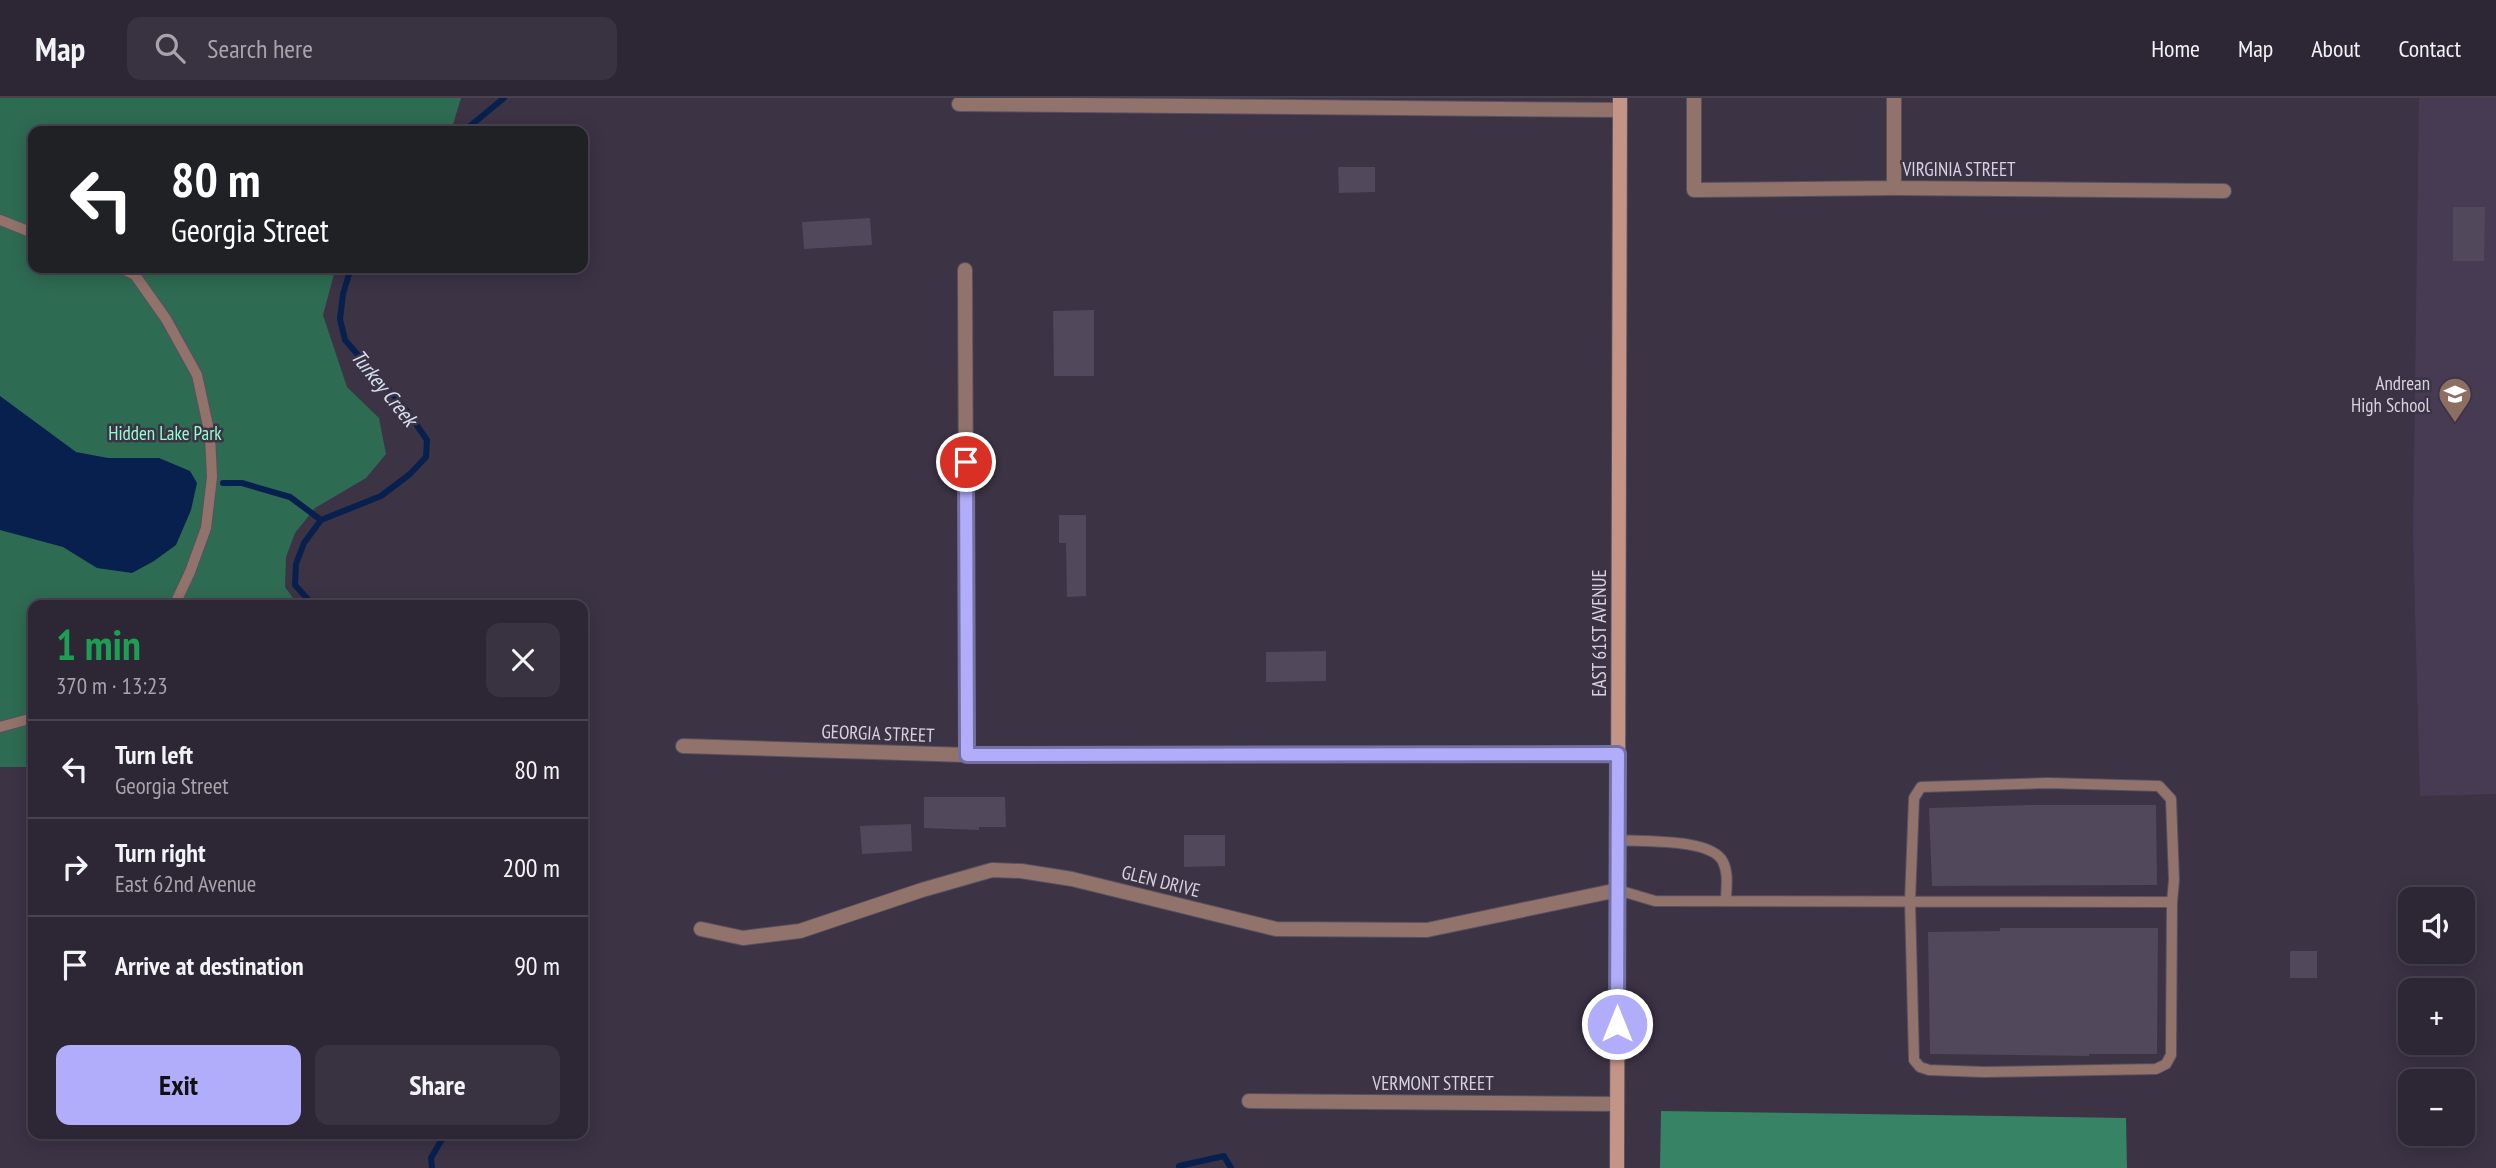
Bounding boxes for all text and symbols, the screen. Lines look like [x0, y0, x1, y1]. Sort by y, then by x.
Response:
search box [127, 17, 617, 80]
text: Map [35, 27, 85, 70]
icon: search [151, 29, 189, 67]
text: Search here [207, 32, 313, 65]
text: Home [2151, 33, 2200, 64]
text: Map [2238, 33, 2273, 64]
text: About [2311, 33, 2360, 64]
text: Contact [2398, 33, 2461, 64]
text: 80 m [171, 147, 260, 211]
icon: left [56, 154, 147, 245]
street label: VIRGINIA STREET [1901, 157, 2016, 181]
text: Georgia Street [171, 209, 329, 251]
water label: Turkey Creek [345, 344, 425, 434]
place label: Andrean High School [2351, 371, 2431, 417]
school or university icon: Andrean High School [2436, 375, 2474, 424]
park label: Hidden Lake Park [108, 421, 222, 445]
pin [936, 432, 996, 492]
icon: arrive [947, 443, 985, 481]
street label: EAST 61ST AVENUE [1587, 569, 1611, 697]
text: 1 min [56, 617, 141, 672]
button: close [486, 623, 560, 697]
text: 370 m · 13:23 [56, 671, 168, 700]
street label: GEORGIA STREET [821, 719, 935, 747]
text: Turn left [115, 738, 193, 771]
icon: left [56, 750, 94, 788]
text: 80 m [514, 753, 560, 786]
text: Georgia Street [115, 771, 228, 800]
text: Turn right [115, 836, 206, 869]
icon: right [56, 848, 94, 886]
text: 200 m [502, 851, 560, 884]
street label: GLEN DRIVE [1119, 860, 1203, 902]
text: East 62nd Avenue [115, 869, 256, 898]
map controls [2398, 887, 2475, 1146]
button: sound [2398, 887, 2475, 964]
icon: arrive [56, 946, 94, 984]
text: Arrive at destination [115, 949, 304, 982]
text: 90 m [514, 949, 560, 982]
button: + [2398, 978, 2475, 1055]
position arrow [1580, 987, 1654, 1061]
button: Exit [56, 1045, 301, 1125]
button: Share [315, 1045, 560, 1125]
button: − [2398, 1069, 2475, 1146]
street label: VERMONT STREET [1371, 1071, 1494, 1095]

